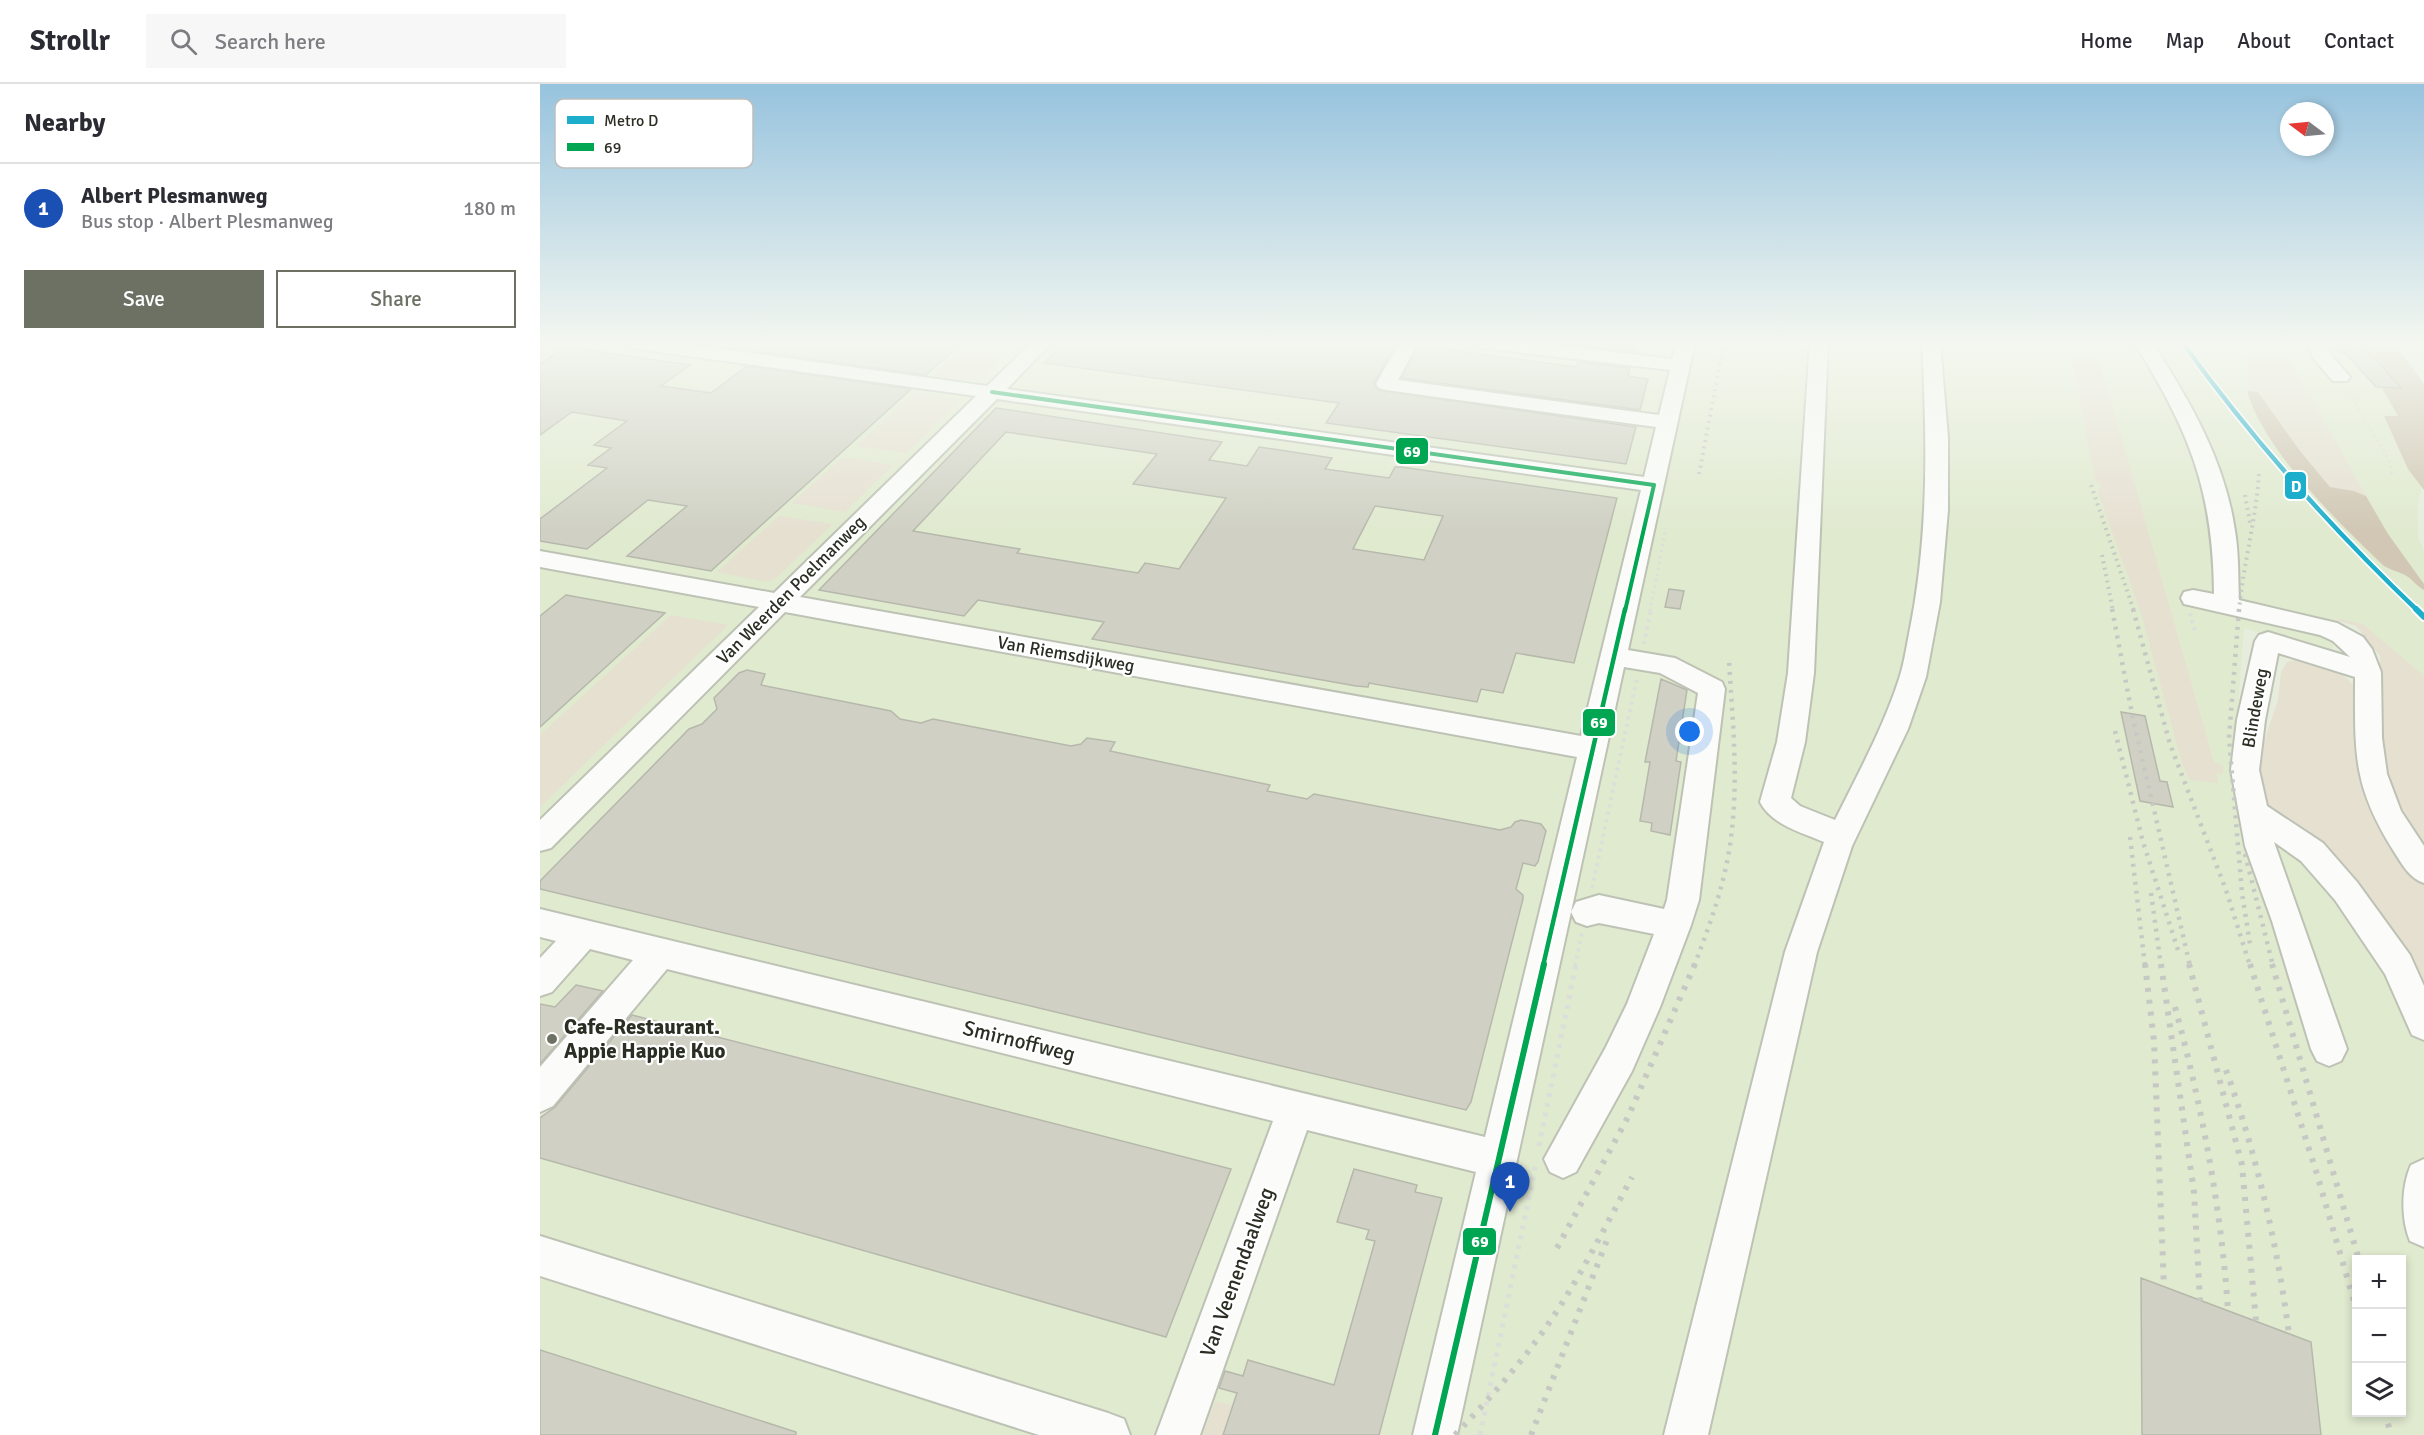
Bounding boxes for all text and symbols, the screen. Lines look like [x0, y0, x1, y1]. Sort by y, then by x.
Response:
search box [146, 14, 566, 68]
text: Strollr [30, 24, 110, 58]
icon: search [167, 25, 200, 58]
text: Search here [215, 28, 326, 55]
text: Home [2080, 28, 2133, 54]
text: Map [2166, 28, 2204, 54]
text: About [2237, 28, 2291, 54]
text: Contact [2324, 28, 2394, 54]
legend [555, 99, 753, 168]
north arrow [2280, 102, 2334, 156]
text: Nearby [24, 107, 105, 139]
text: Metro D [604, 111, 658, 131]
text: 69 [604, 138, 621, 158]
text: Albert Plesmanweg [81, 182, 267, 209]
text: 1 [38, 196, 49, 221]
text: 180 m [463, 196, 516, 221]
text: Bus stop · Albert Plesmanweg [81, 209, 334, 234]
button: Save [24, 270, 264, 328]
button: Share [276, 270, 516, 328]
line badge: 69 [1395, 437, 1429, 465]
text: 69 [1403, 442, 1421, 462]
line badge: D [2284, 471, 2307, 500]
text: D [2291, 477, 2302, 497]
street label: Van Weerden Poelmanweg [712, 511, 870, 669]
street label: Van Riemsdijkweg [996, 631, 1136, 677]
street label: Blindeweg [2237, 666, 2273, 750]
line badge: 69 [1582, 708, 1616, 737]
text: 69 [1590, 713, 1608, 733]
your location [1675, 717, 1704, 746]
place label: Cafe-Restaurant. Appie Happie Kuo [564, 1014, 726, 1064]
street label: Smirnoffweg [960, 1015, 1078, 1067]
marker: Cafe-Restaurant. Appie Happie Kuo [545, 1032, 559, 1046]
pin: 1 [1490, 1162, 1530, 1212]
street label: Van Veenendaalweg [1194, 1184, 1280, 1360]
line badge: 69 [1462, 1227, 1497, 1256]
text: 69 [1471, 1232, 1489, 1252]
map controls [2352, 1255, 2406, 1417]
button: + [2352, 1255, 2406, 1309]
button: − [2352, 1309, 2406, 1363]
button: layers [2352, 1363, 2406, 1417]

